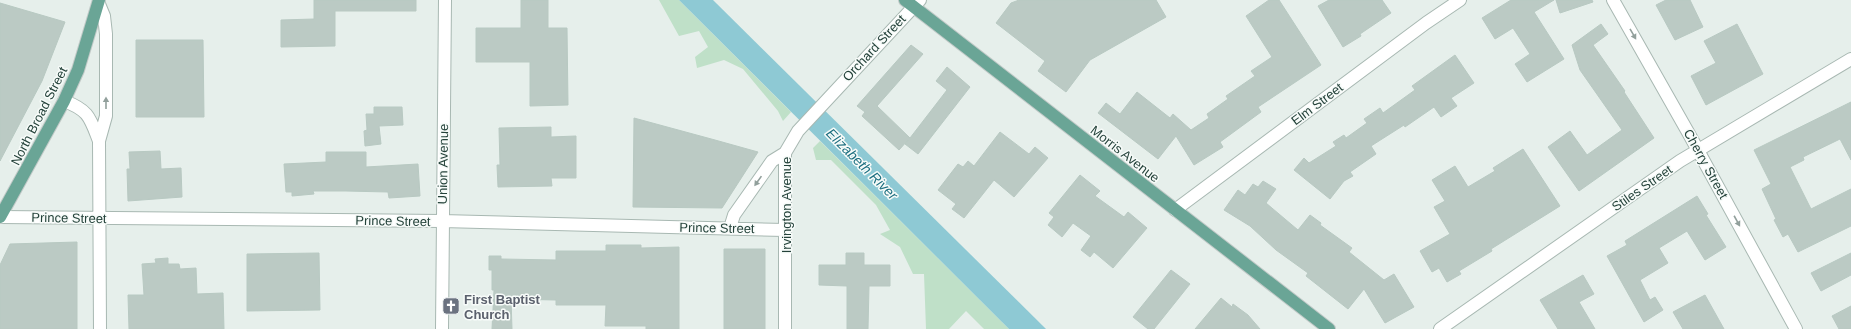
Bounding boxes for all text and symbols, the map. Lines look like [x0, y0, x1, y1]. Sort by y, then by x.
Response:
street label: Orchard Street [839, 11, 909, 84]
one-way arrow [1629, 28, 1636, 40]
street label: North Broad Street [8, 64, 70, 168]
street label: Elm Street [1288, 80, 1346, 128]
one-way arrow [103, 96, 109, 109]
street label: Morris Avenue [1088, 123, 1162, 185]
street label: Union Avenue [435, 124, 451, 204]
water label: Elizabeth River [823, 125, 902, 204]
street label: Cherry Street [1681, 127, 1731, 202]
street label: Irvington Avenue [779, 157, 794, 253]
street label: Stiles Street [1609, 162, 1675, 214]
one-way arrow [754, 175, 762, 186]
street label: Prince Street [31, 210, 107, 226]
street label: Prince Street [355, 213, 431, 229]
one-way arrow [1734, 215, 1741, 227]
street label: Prince Street [679, 220, 755, 236]
place label: First Baptist Church [464, 292, 541, 322]
church icon: First Baptist Church [441, 296, 461, 316]

